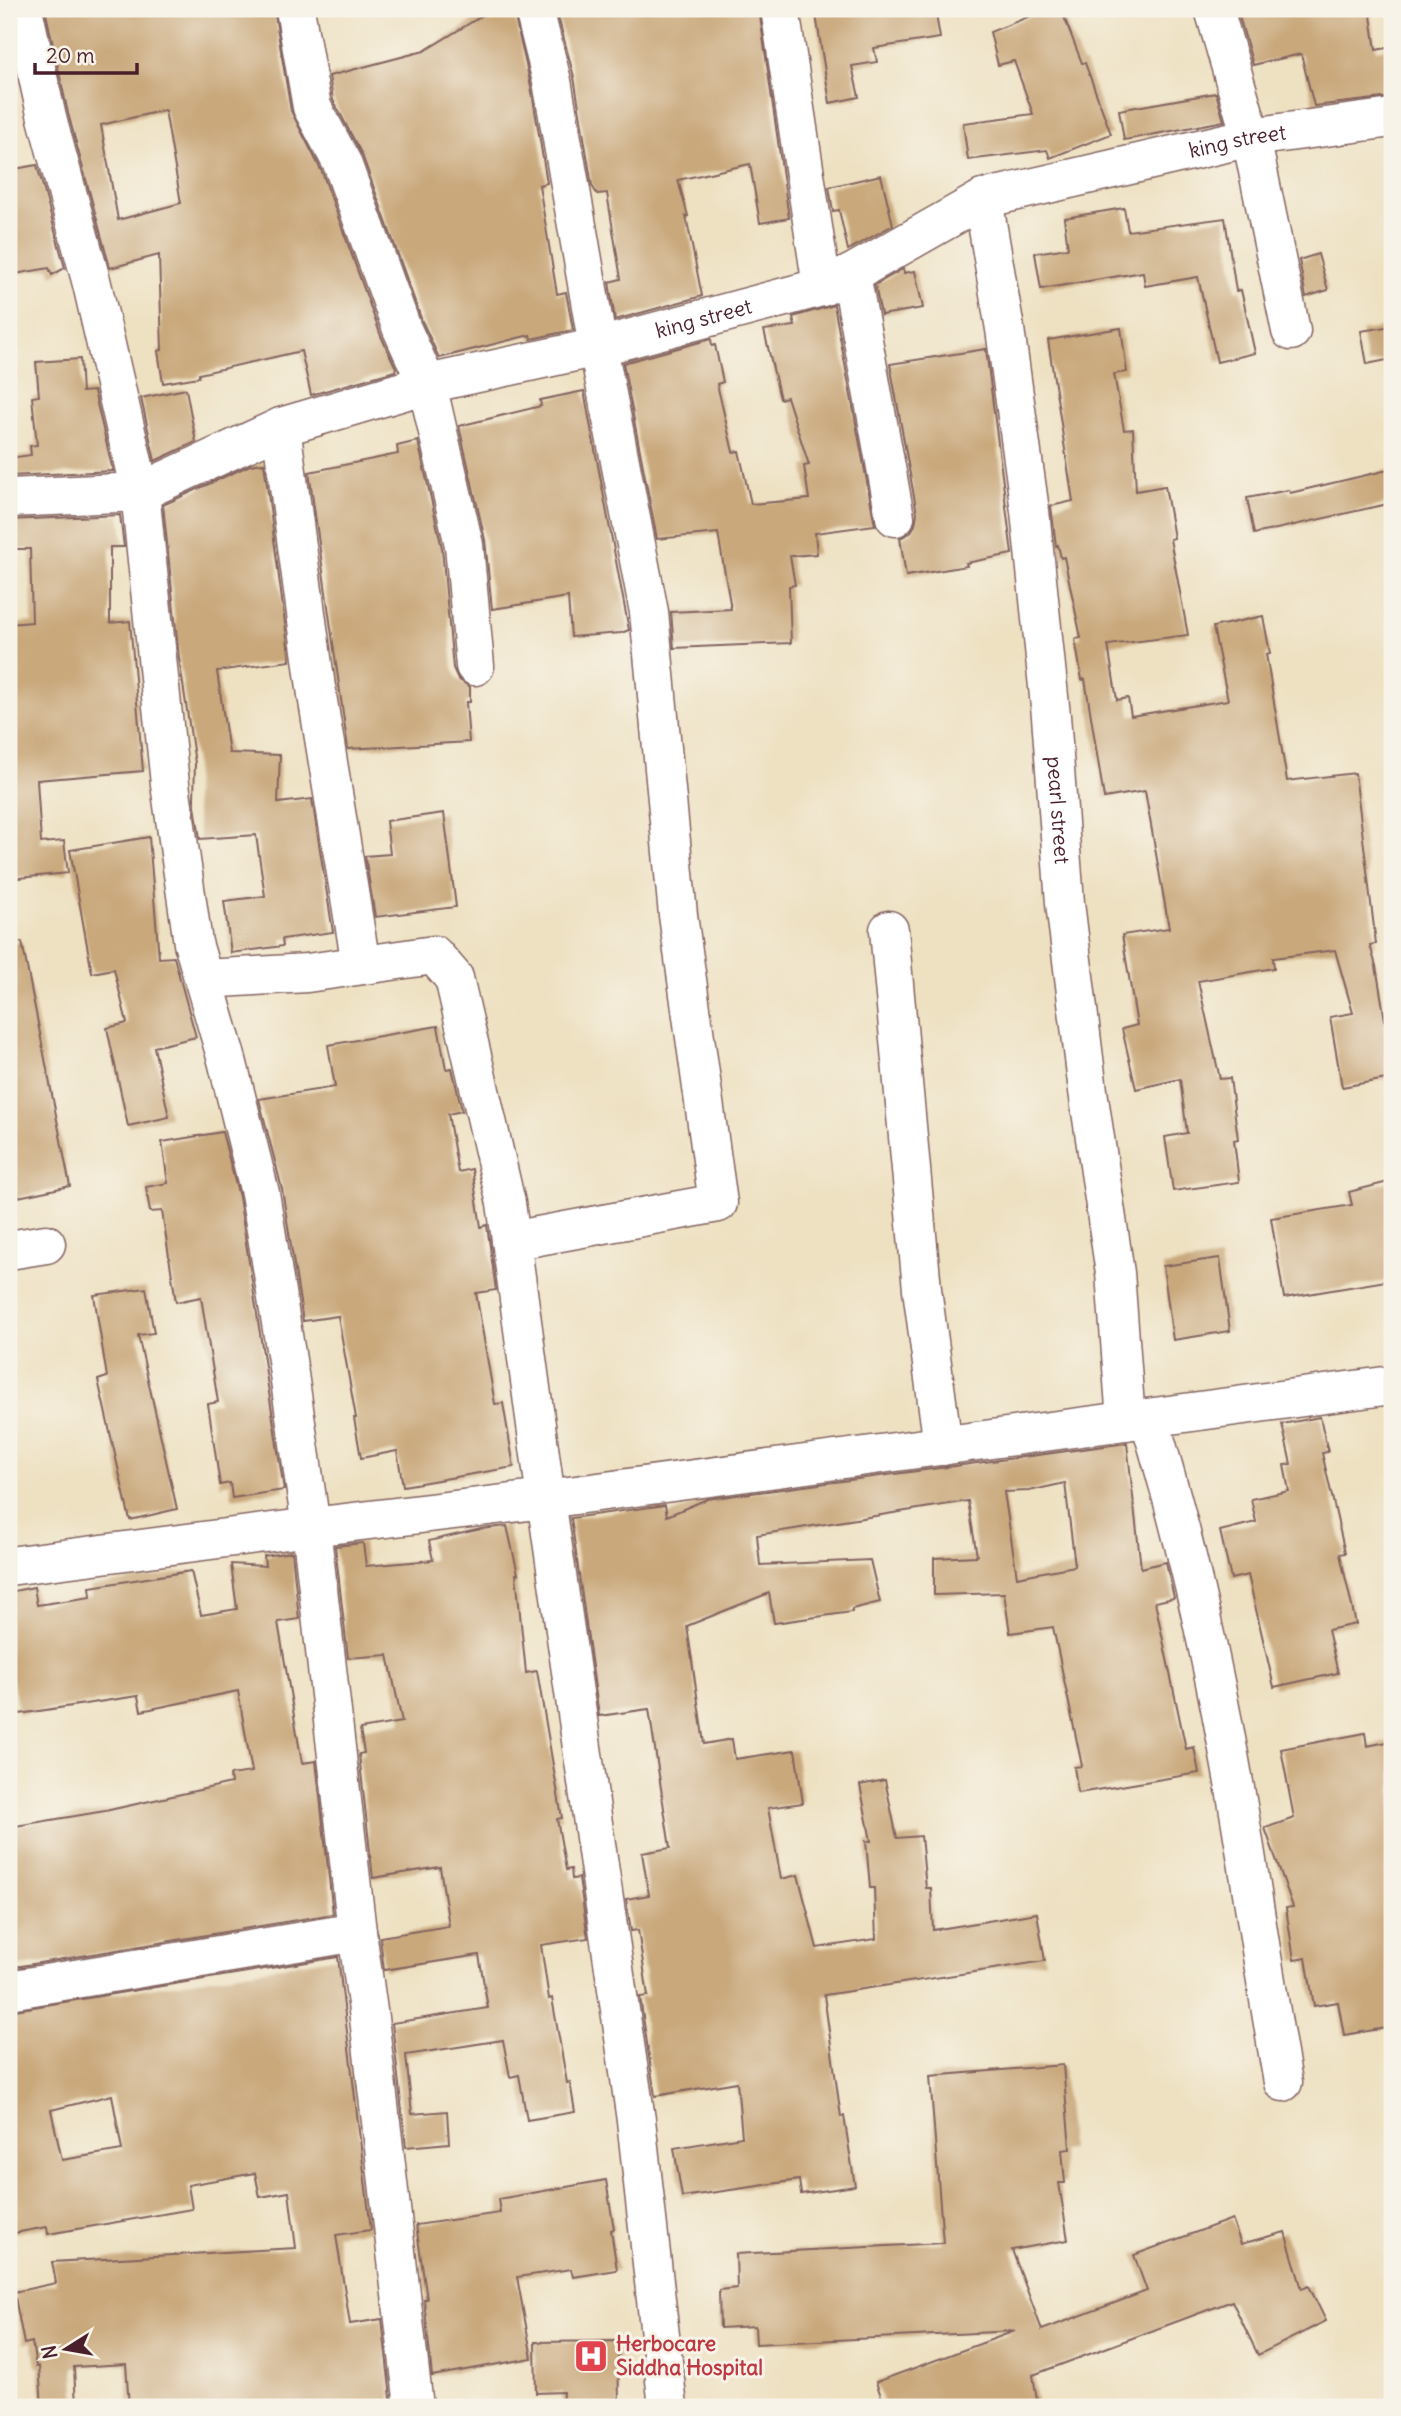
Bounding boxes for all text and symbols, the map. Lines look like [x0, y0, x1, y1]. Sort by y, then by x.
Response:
scale bar [35, 32, 136, 76]
text: 20 m [46, 42, 95, 69]
street label: king street [1186, 118, 1288, 164]
street label: king street [652, 292, 755, 344]
street label: pearl street [1041, 755, 1076, 865]
north arrow [32, 2314, 102, 2384]
place label: Herbocare Siddha Hospital [616, 2330, 763, 2381]
hospital icon: Herbocare Siddha Hospital [572, 2337, 610, 2375]
text: N [36, 2344, 62, 2361]

